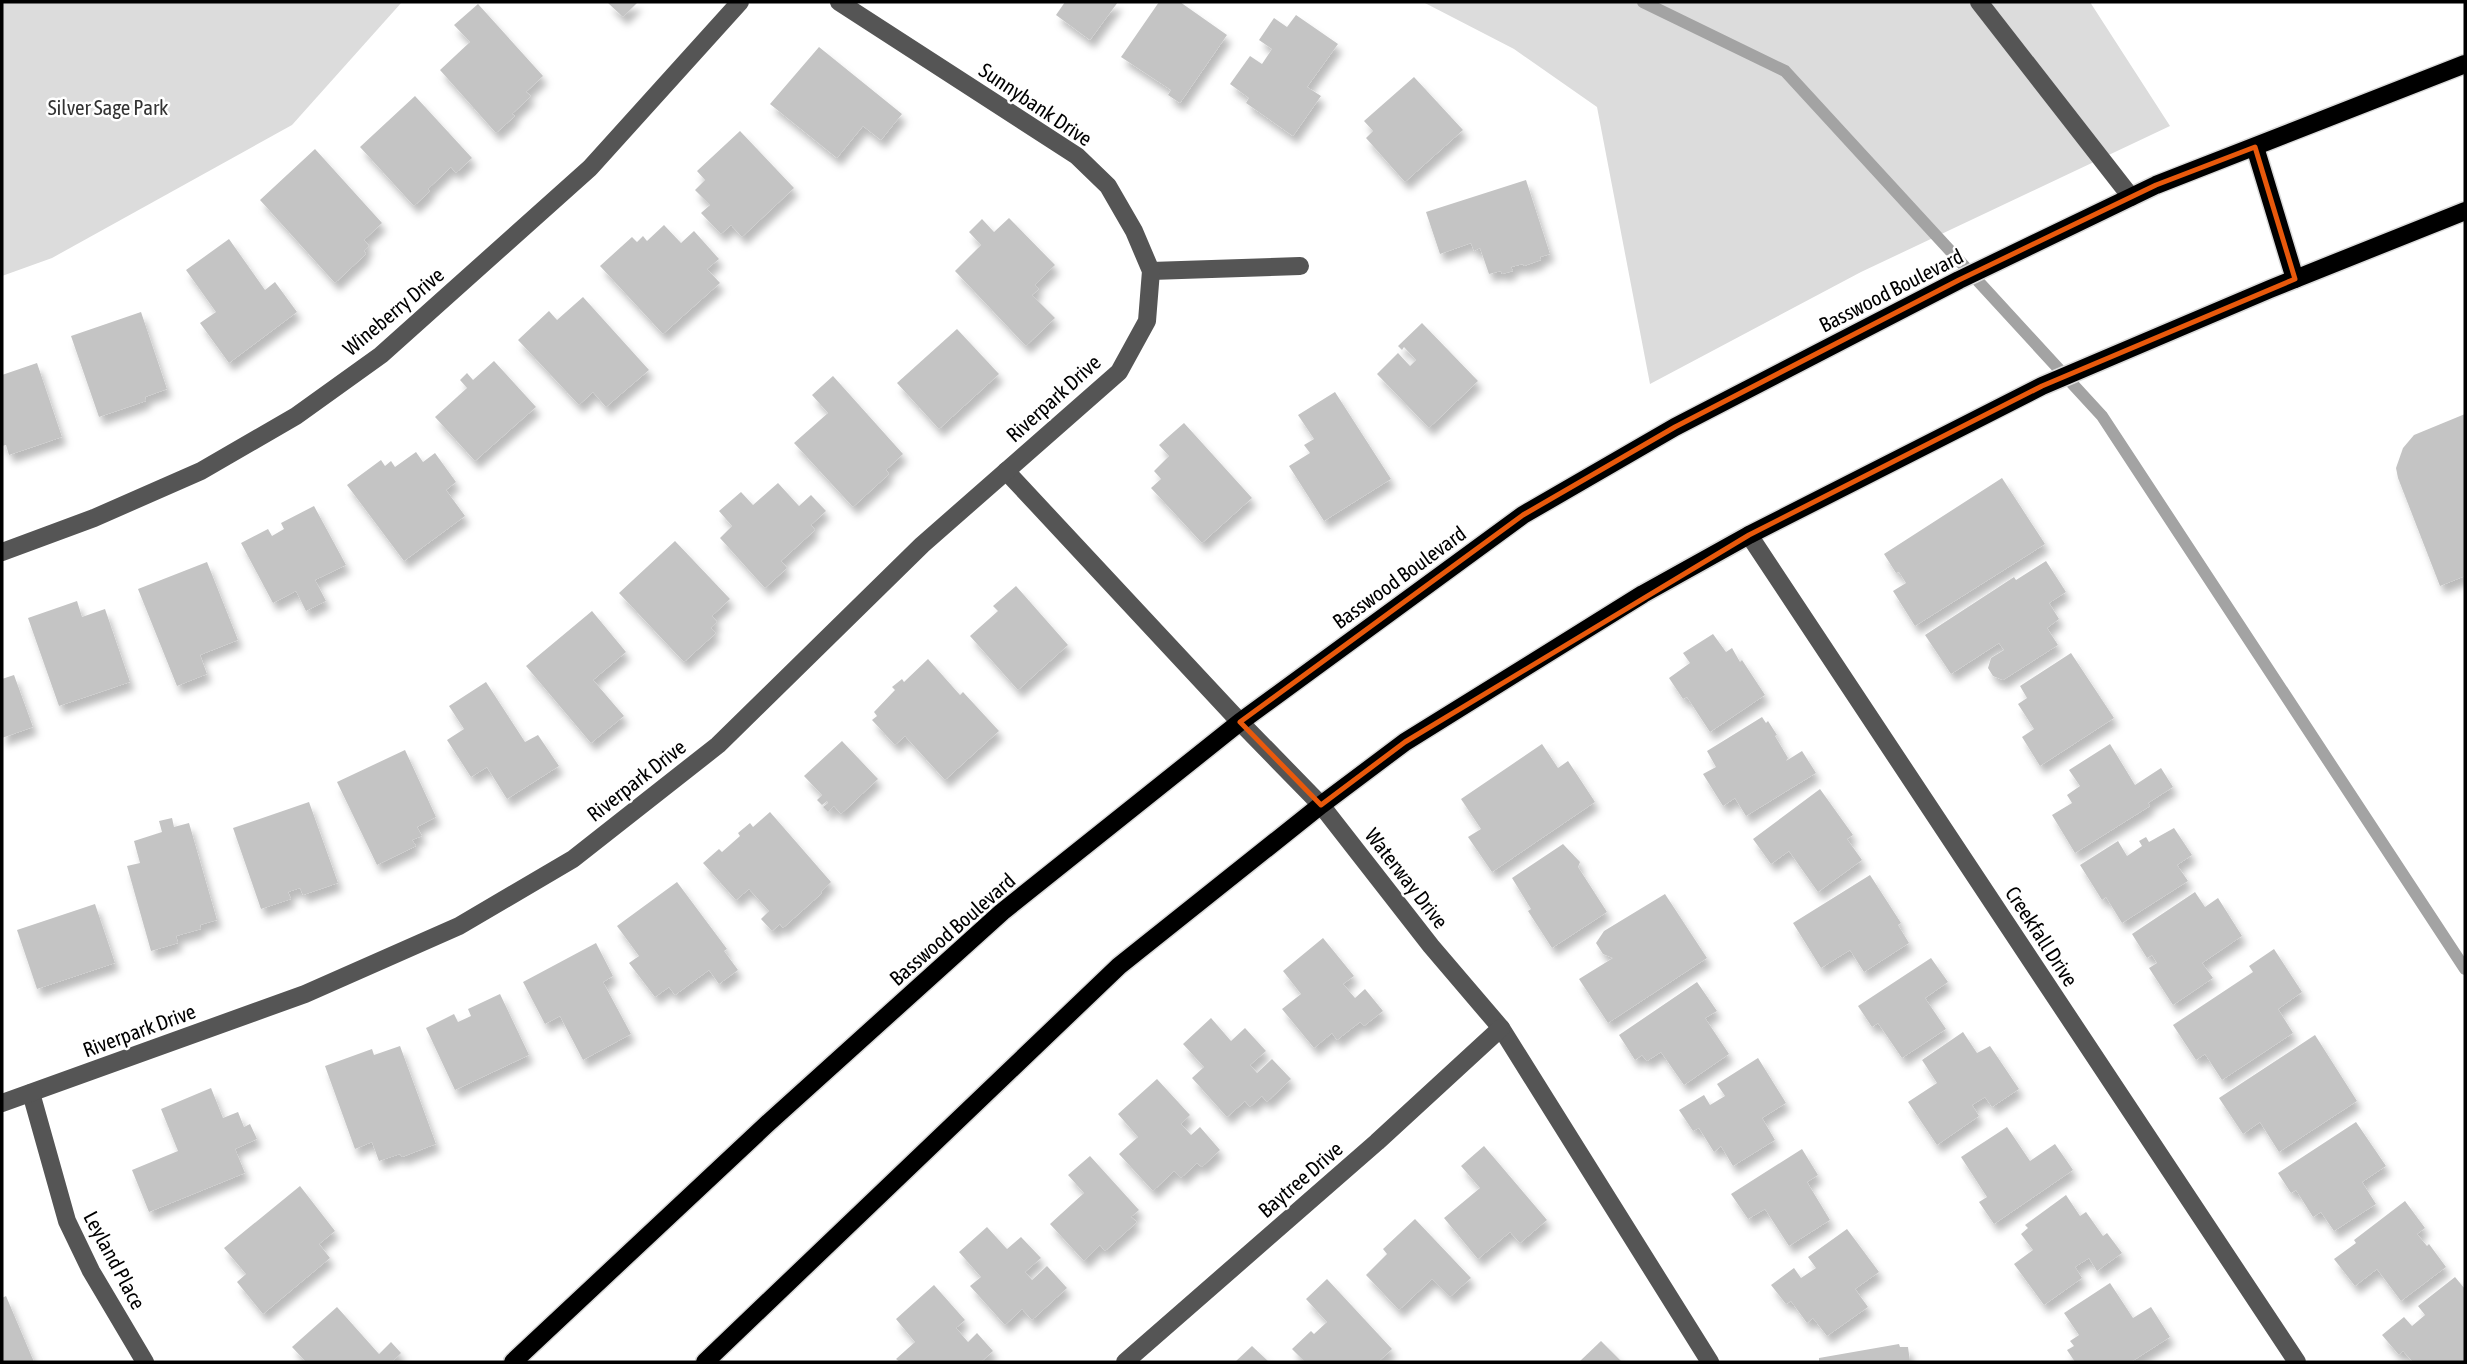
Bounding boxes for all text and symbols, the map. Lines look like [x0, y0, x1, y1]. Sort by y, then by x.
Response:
street label: Sunnybank Drive [975, 57, 1097, 151]
park label: Silver Sage Park [48, 95, 168, 119]
street label: Basswood Boulevard [1815, 243, 1967, 337]
street label: Wineberry Drive [338, 262, 448, 360]
street label: Riverpark Drive [1001, 350, 1105, 446]
street label: Basswood Boulevard [1328, 521, 1470, 633]
street label: Riverpark Drive [582, 734, 690, 826]
street label: Waterway Drive [1361, 823, 1453, 933]
street label: Basswood Boulevard [884, 868, 1020, 990]
street label: Creekfall Drive [2001, 882, 2083, 990]
street label: Riverpark Drive [79, 998, 199, 1062]
street label: Baytree Drive [1253, 1136, 1347, 1222]
street label: Leyland Place [79, 1207, 151, 1313]

